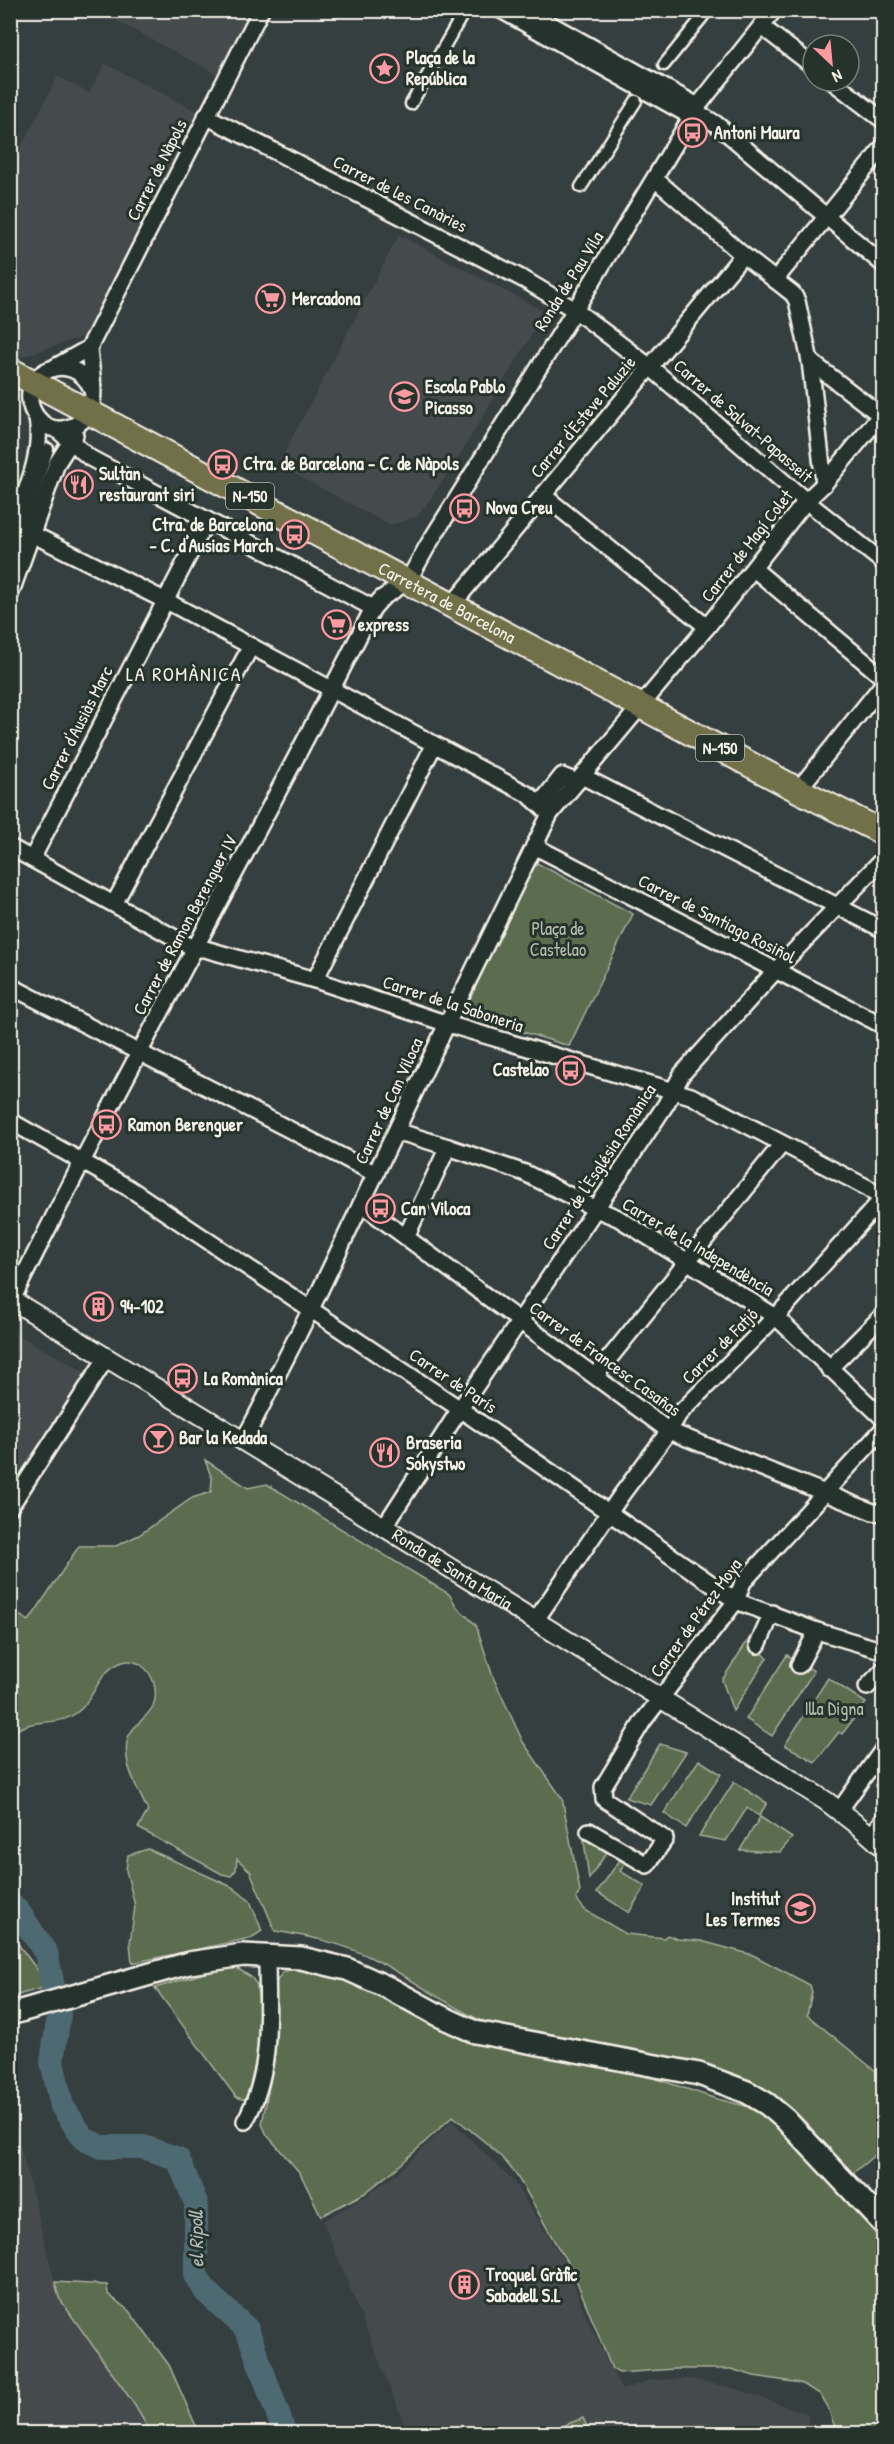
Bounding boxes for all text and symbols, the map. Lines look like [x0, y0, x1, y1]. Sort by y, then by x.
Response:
north arrow [801, 33, 861, 93]
place label: Plaça de la República [406, 45, 476, 92]
place icon: Plaça de la República [369, 52, 401, 84]
text: N [828, 65, 846, 88]
street label: Carrer de Nàpols [120, 115, 193, 225]
bus stop icon: Antoni Maura [677, 117, 709, 149]
place label: Antoni Maura [714, 120, 801, 145]
street label: Carrer de les Canàries [329, 149, 472, 238]
street label: Ronda de Pau Vila [528, 226, 609, 335]
supermarket icon: Mercadona [255, 283, 287, 315]
place label: Mercadona [292, 286, 361, 311]
street label: Carrer d'Esteve Paluzie [524, 350, 641, 483]
street label: Carrer de Salvat-Papasseit [668, 353, 819, 489]
place label: Escola Pablo Picasso [425, 374, 506, 420]
school or university icon: Escola Pablo Picasso [388, 381, 420, 413]
bus stop icon: Ctra. de Barcelona - C. de Nàpols [206, 448, 238, 480]
place label: Ctra. de Barcelona - C. de Nàpols [243, 451, 459, 477]
place label: Sultan restaurant siri [99, 461, 195, 507]
restaurant icon: Sultan restaurant siri [62, 468, 94, 500]
road number: N-150 [226, 483, 274, 509]
street label: Carrer de Magí Colet [695, 484, 799, 607]
bus stop icon: Nova Creu [449, 492, 481, 524]
place label: Nova Creu [486, 495, 553, 520]
place label: Ctra. de Barcelona - C. d'Ausias March [149, 512, 274, 558]
bus stop icon: Ctra. de Barcelona - C. d'Ausias March [278, 519, 310, 551]
street label: Carretera de Barcelona [374, 556, 520, 649]
supermarket icon: express [321, 609, 353, 641]
place label: express [358, 612, 409, 638]
district label: LA ROMÀNICA [126, 660, 242, 687]
street label: Carrer d'Ausiàs Marc [35, 662, 119, 794]
road number: N-150 [696, 735, 744, 761]
street label: Carrer de Ramon Berenguer IV [126, 830, 243, 1019]
street label: Carrer de Santiago Rosiñol [634, 868, 801, 969]
park label: Plaça de Castelao [530, 916, 586, 962]
street label: Carrer de la Saboneria [380, 969, 527, 1038]
street label: Carrer de Can Viloca [348, 1034, 429, 1168]
bus stop icon: Castelao [554, 1054, 586, 1086]
place label: Castelao [493, 1057, 550, 1082]
street label: Carrer de l'Església Romànica [536, 1079, 662, 1254]
bus stop icon: Ramon Berenguer [91, 1109, 123, 1141]
place label: Ramon Berenguer [128, 1112, 243, 1138]
street label: Carrer de la Independència [618, 1191, 779, 1302]
bus stop icon: Can Viloca [364, 1193, 396, 1225]
place label: Can Viloca [401, 1196, 471, 1221]
building icon: 94-102 [83, 1291, 115, 1323]
place label: 94-102 [120, 1294, 164, 1319]
street label: Carrer de Francesc Casañas [525, 1295, 686, 1422]
street label: Carrer de Fatjó [676, 1302, 763, 1389]
street label: Carrer de París [404, 1342, 502, 1419]
bus stop icon: La Romànica [167, 1363, 199, 1395]
place label: La Romànica [204, 1366, 284, 1391]
bar icon: Bar la Kedada [142, 1422, 174, 1454]
place label: Bar la Kedada [179, 1425, 268, 1450]
place label: Braseria Sokystwo [406, 1430, 466, 1477]
restaurant icon: Braseria Sokystwo [369, 1437, 401, 1469]
street label: Ronda de Santa Maria [388, 1522, 517, 1616]
street label: Carrer de Pérez Moya [644, 1553, 747, 1682]
park label: Illa Digna [805, 1696, 863, 1721]
place label: Institut Les Termes [706, 1886, 781, 1932]
school or university icon: Institut Les Termes [785, 1893, 817, 1925]
water label: el Ripoll [181, 2209, 210, 2268]
place label: Troquel Gràfic Sabadell S.L [485, 2262, 578, 2308]
building icon: Troquel Gràfic Sabadell S.L [449, 2269, 481, 2301]

